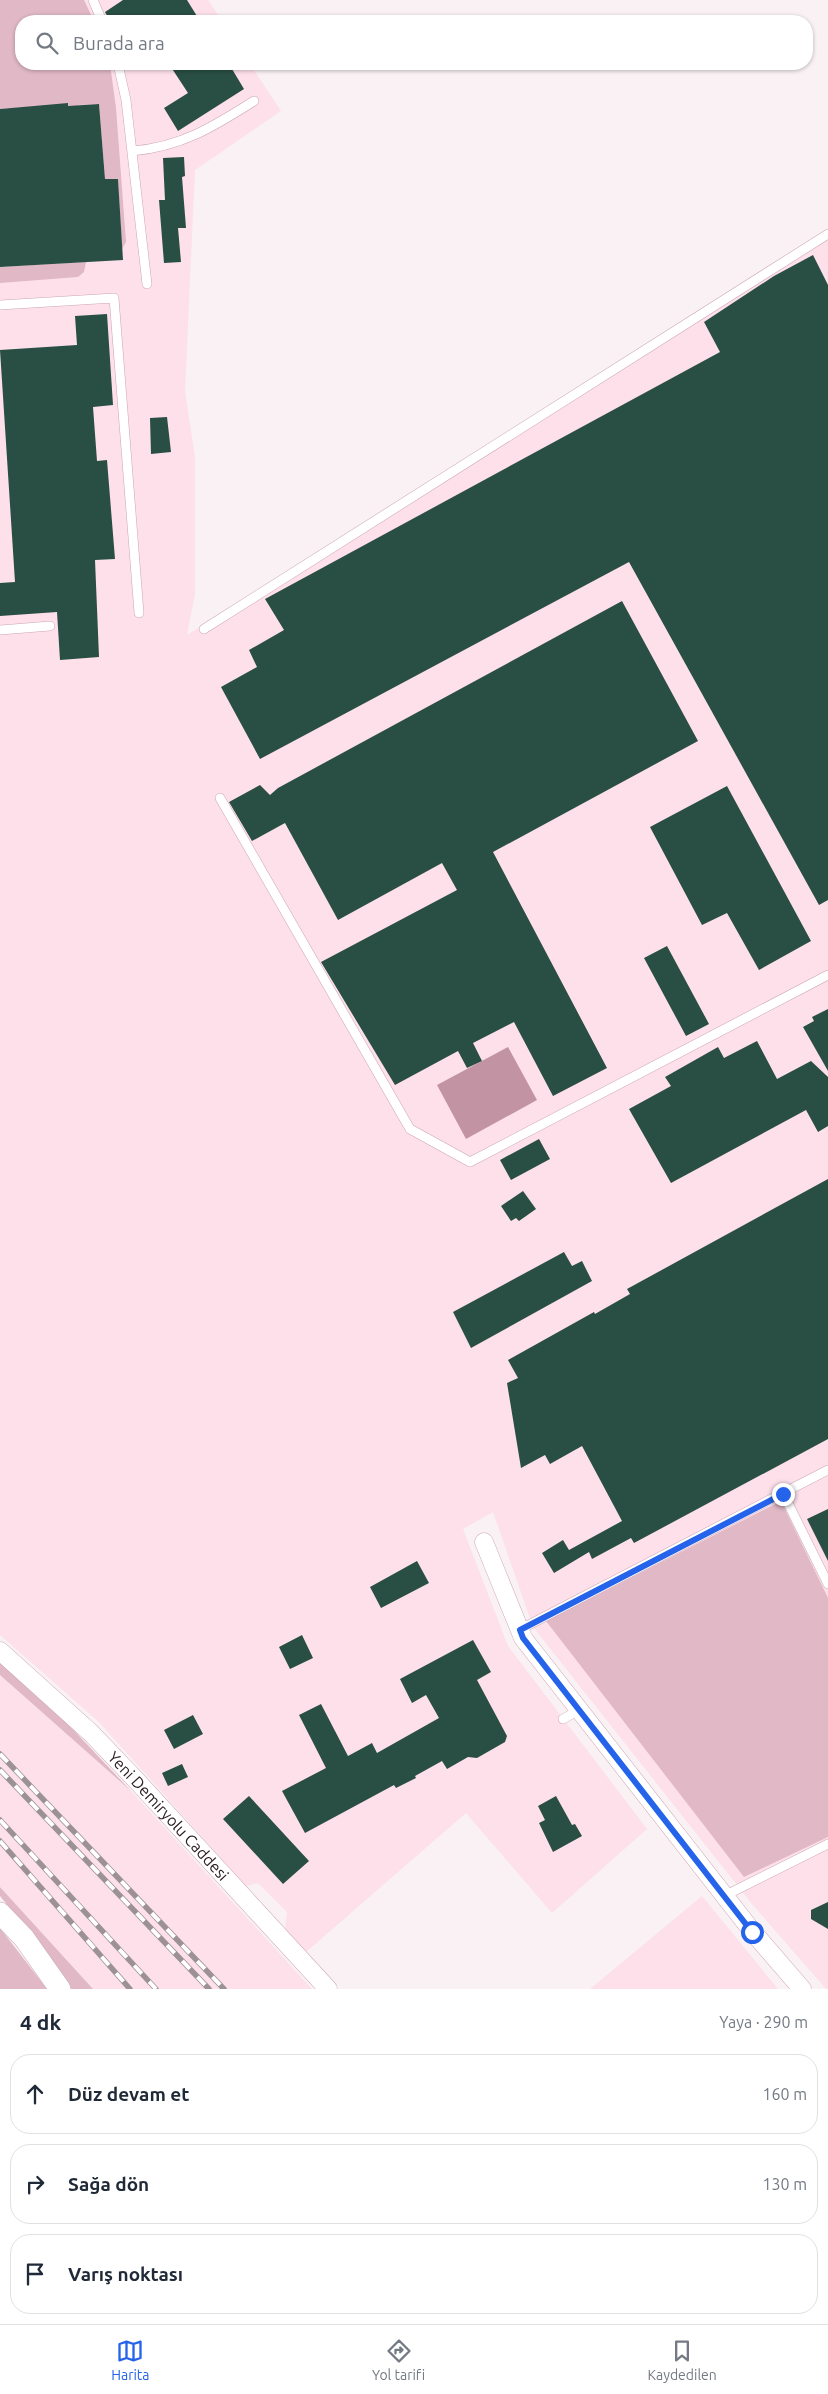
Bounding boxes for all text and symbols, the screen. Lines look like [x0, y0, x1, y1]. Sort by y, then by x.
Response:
search box [15, 15, 813, 70]
icon: search [33, 29, 61, 57]
text: Burada ara [73, 32, 165, 54]
route end [772, 1483, 795, 1506]
street label: Yeni Demiryolu Caddesi [105, 1748, 233, 1884]
route start [741, 1921, 764, 1944]
text: 4 dk [20, 2010, 61, 2034]
text: Yaya · 290 m [719, 2013, 808, 2031]
icon: ahead [21, 2080, 49, 2108]
text: Düz devam et [68, 2083, 189, 2105]
text: 160 m [762, 2085, 807, 2103]
icon: right [21, 2170, 49, 2198]
text: Sağa dön [68, 2173, 149, 2195]
text: 130 m [762, 2175, 807, 2193]
icon: arrive [21, 2260, 49, 2288]
text: Varış noktası [68, 2263, 183, 2285]
tab: Harita [111, 2337, 150, 2383]
tab: Yol tarifi [372, 2337, 425, 2383]
tab: Kaydedilen [647, 2337, 717, 2383]

